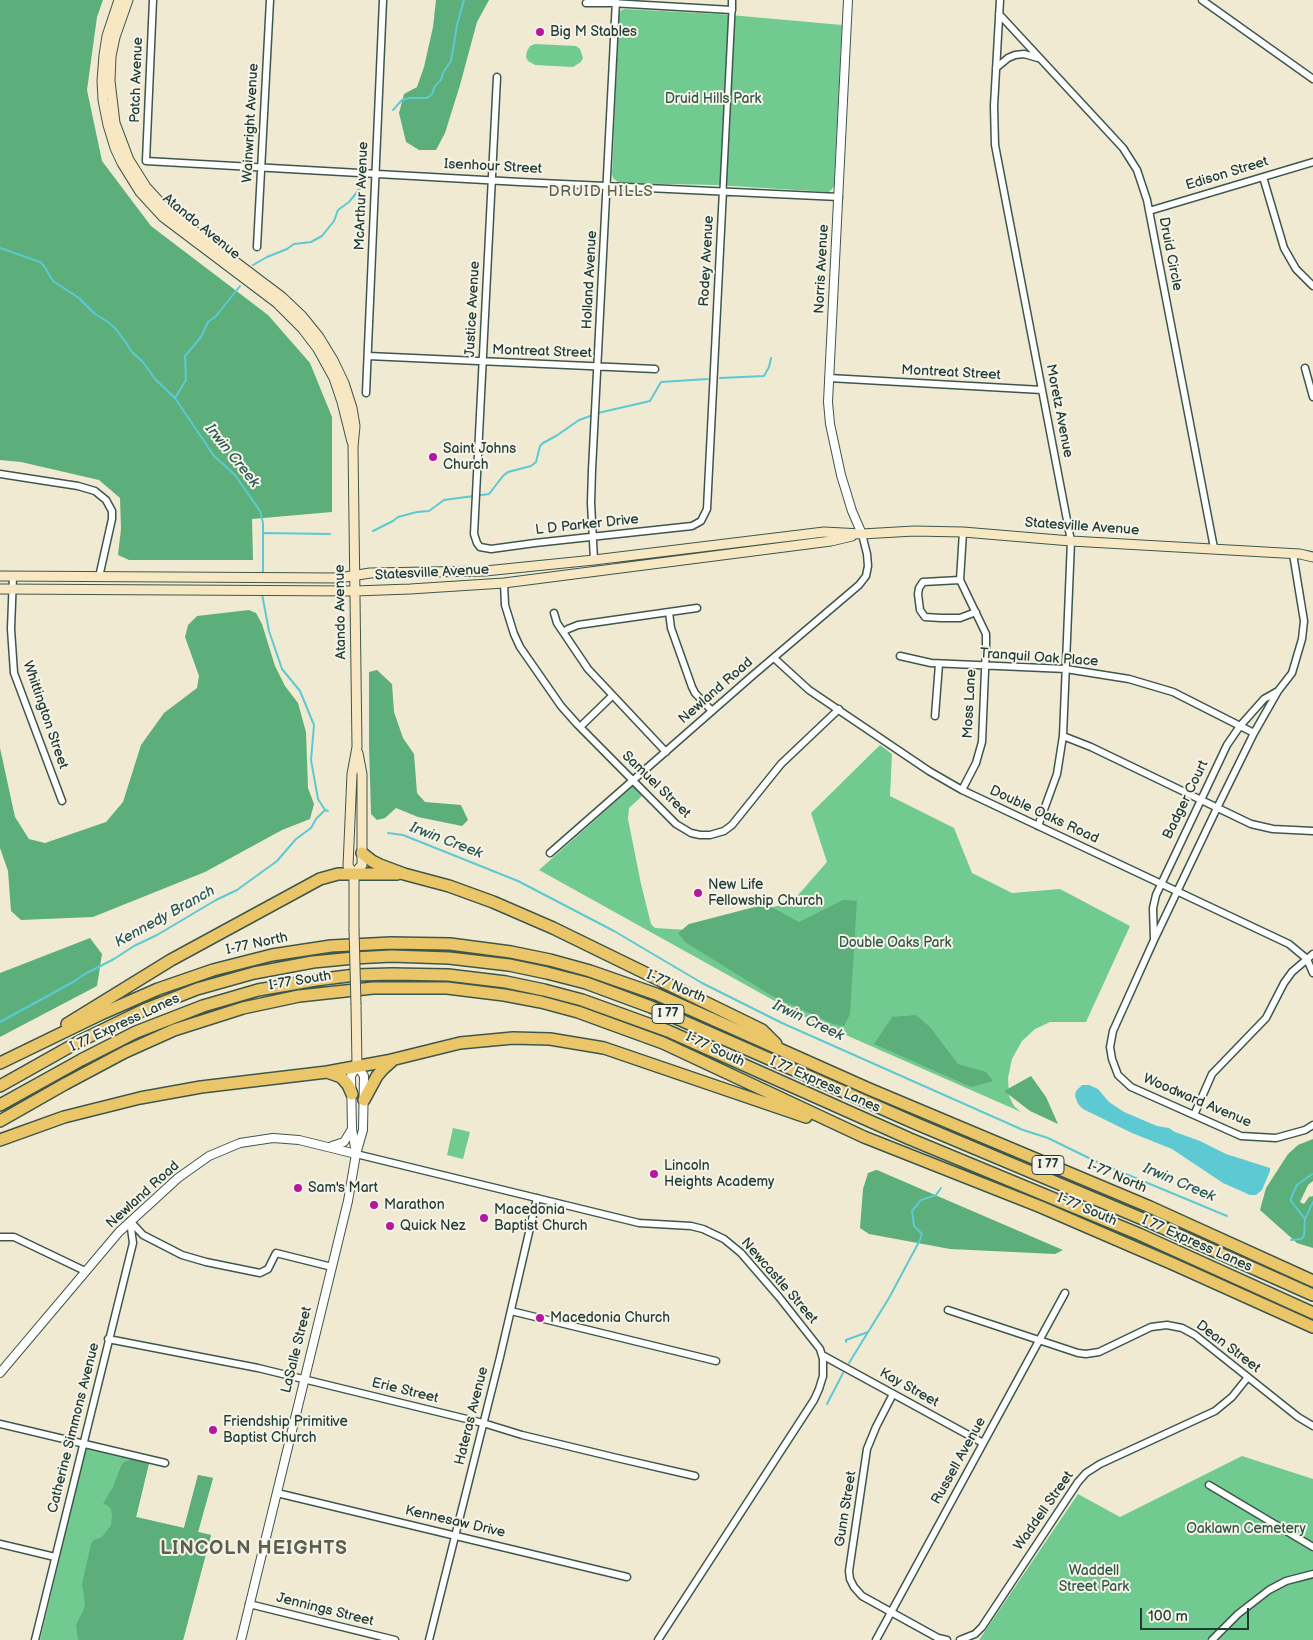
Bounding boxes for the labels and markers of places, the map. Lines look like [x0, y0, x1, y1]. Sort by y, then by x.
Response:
place label: Big M Stables [550, 24, 637, 40]
marker: Big M Stables [534, 26, 546, 38]
place label: Saint Johns Church [443, 441, 516, 474]
marker: Saint Johns Church [427, 451, 439, 463]
place label: New Life Fellowship Church [708, 877, 823, 910]
marker: New Life Fellowship Church [692, 887, 704, 899]
place label: Lincoln Heights Academy [664, 1158, 774, 1190]
marker: Lincoln Heights Academy [648, 1168, 660, 1180]
place label: Sam's Mart [308, 1180, 378, 1196]
marker: Sam's Mart [292, 1182, 304, 1194]
place label: Marathon [384, 1197, 445, 1213]
marker: Marathon [368, 1199, 380, 1211]
place label: Macedonia Baptist Church [494, 1202, 587, 1234]
marker: Macedonia Baptist Church [478, 1212, 490, 1224]
place label: Quick Nez [400, 1218, 466, 1234]
marker: Quick Nez [384, 1220, 396, 1232]
place label: Macedonia Church [550, 1310, 670, 1326]
marker: Macedonia Church [534, 1312, 546, 1324]
place label: Friendship Primitive Baptist Church [223, 1414, 348, 1446]
marker: Friendship Primitive Baptist Church [207, 1424, 219, 1436]

